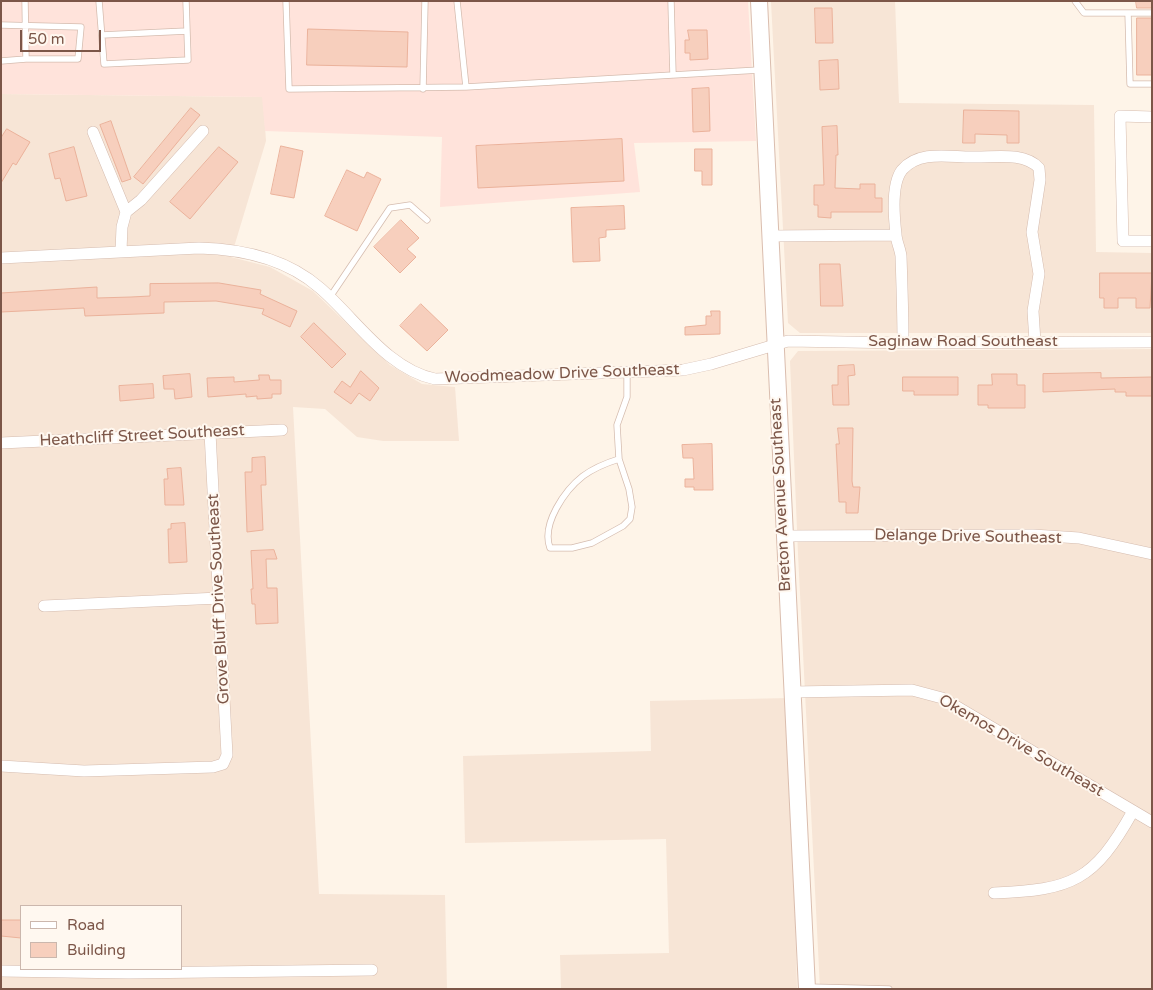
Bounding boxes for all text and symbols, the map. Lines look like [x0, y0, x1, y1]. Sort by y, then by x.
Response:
scale bar [22, 20, 104, 52]
text: 50 m [28, 30, 65, 48]
street label: Saginaw Road Southeast [868, 332, 1058, 352]
street label: Woodmeadow Drive Southeast [444, 360, 680, 388]
street label: Breton Avenue Southeast [766, 398, 796, 592]
street label: Heathcliff Street Southeast [39, 421, 245, 451]
street label: Grove Bluff Drive Southeast [204, 493, 234, 705]
street label: Delange Drive Southeast [874, 526, 1062, 548]
street label: Okemos Drive Southeast [935, 691, 1107, 801]
legend [20, 905, 182, 970]
text: Road [67, 916, 105, 934]
text: Building [67, 941, 126, 959]

